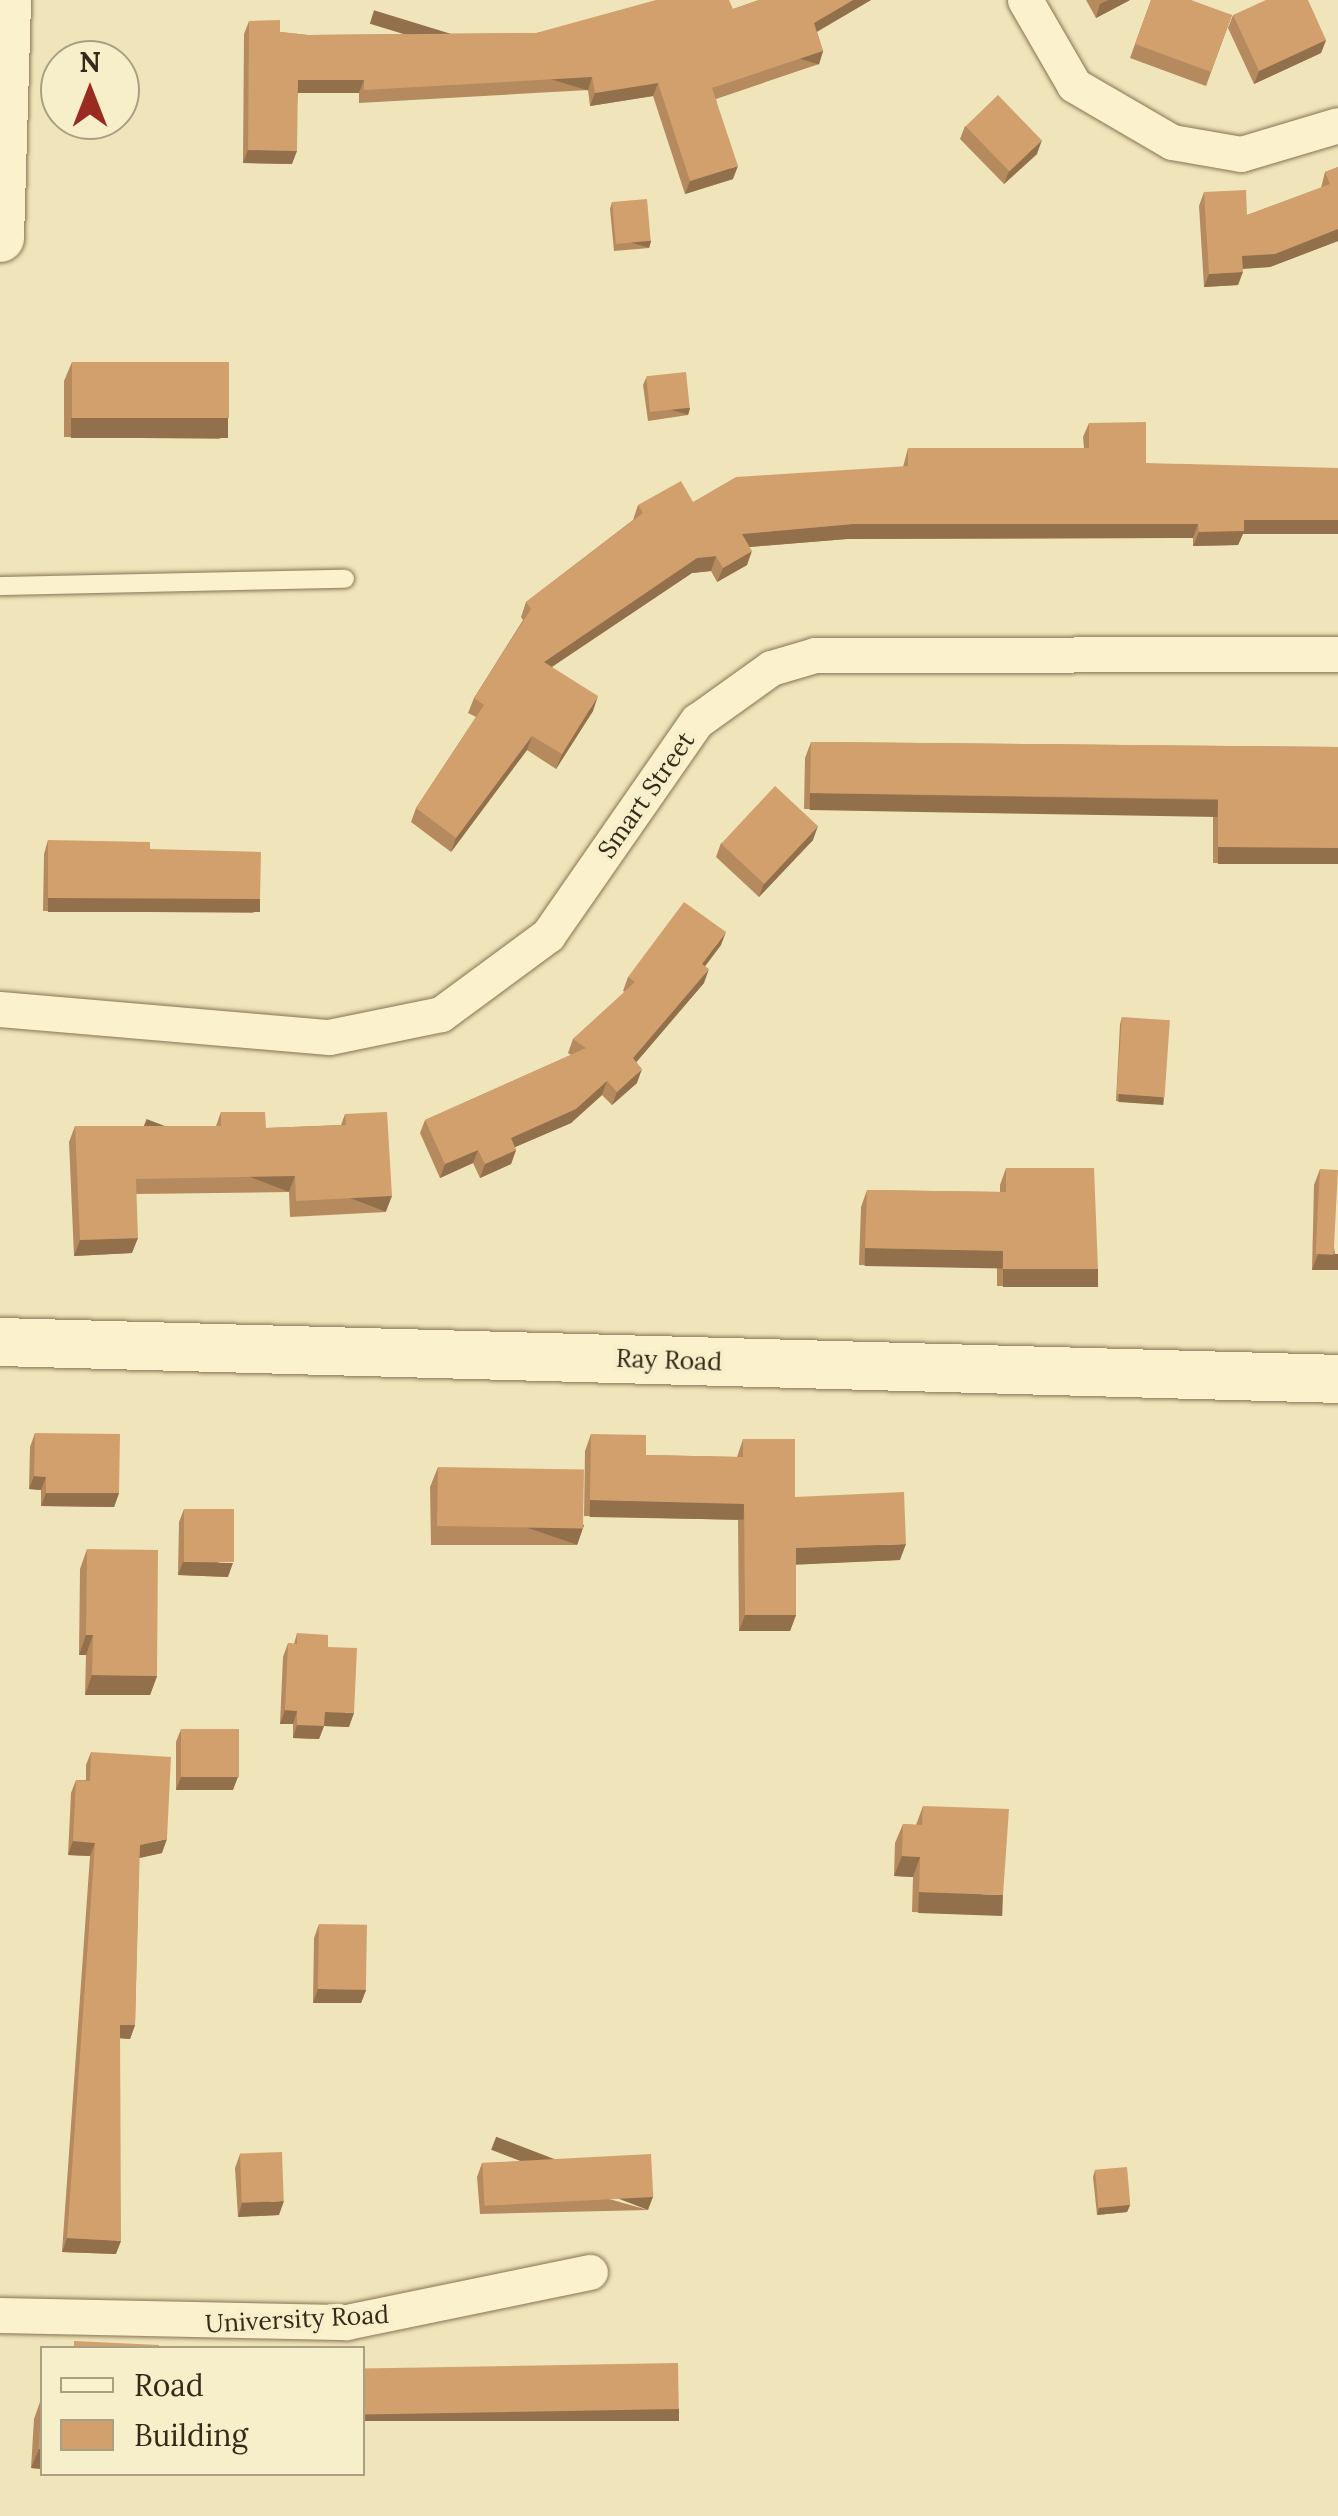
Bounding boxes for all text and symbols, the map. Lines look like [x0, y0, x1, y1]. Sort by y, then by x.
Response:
north arrow [40, 40, 140, 140]
text: N [79, 44, 101, 80]
street label: Smart Street [591, 726, 701, 864]
street label: Ray Road [615, 1343, 723, 1377]
street label: University Road [204, 2299, 390, 2339]
legend [40, 2346, 365, 2476]
text: Road [134, 2366, 204, 2404]
text: Building [134, 2416, 248, 2454]

